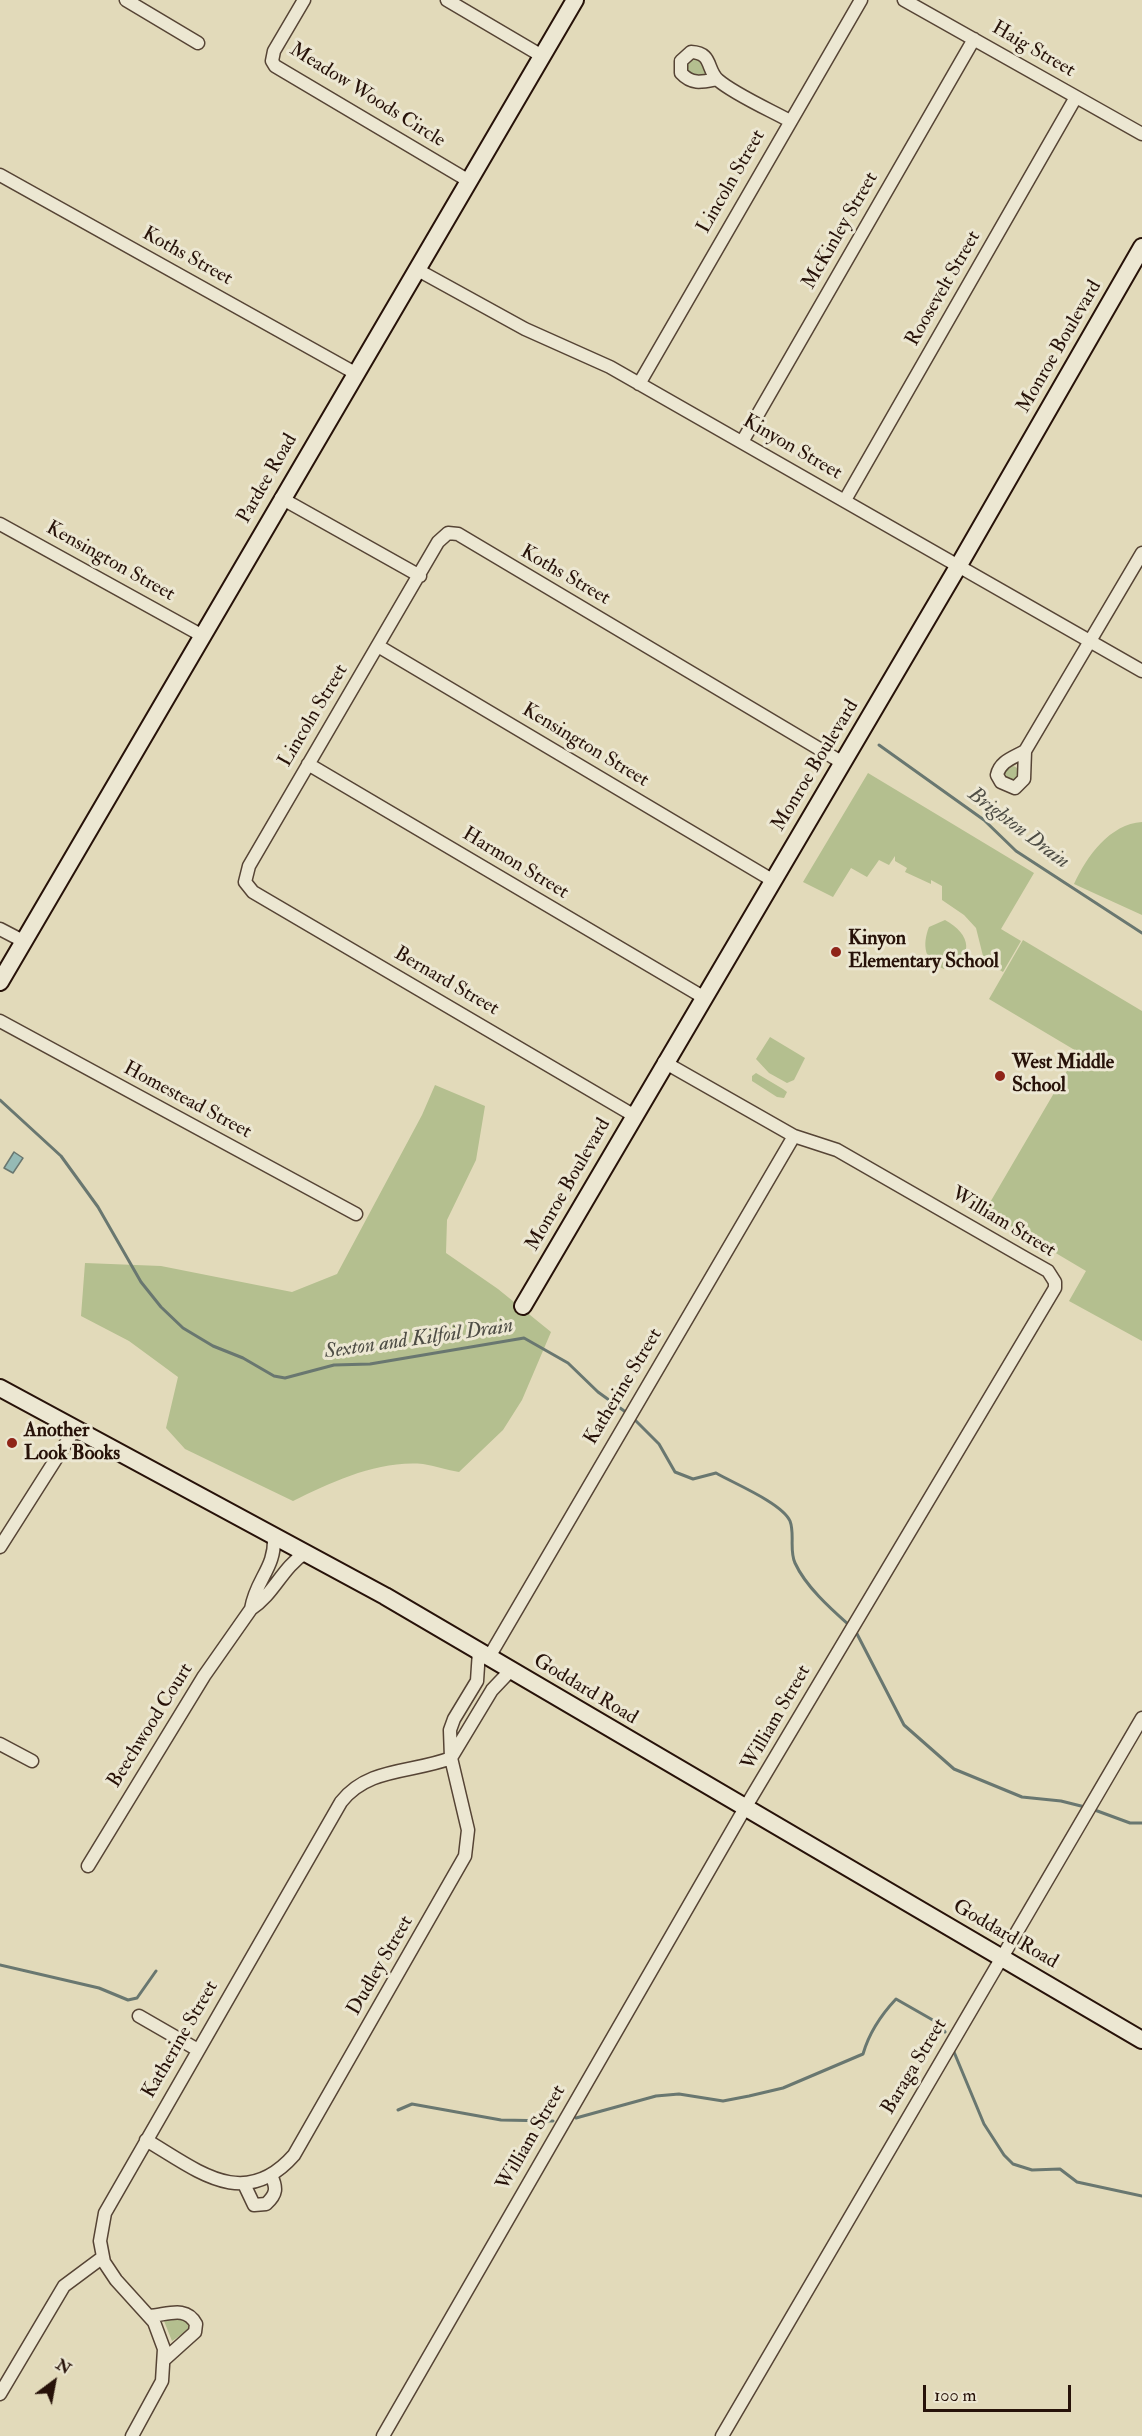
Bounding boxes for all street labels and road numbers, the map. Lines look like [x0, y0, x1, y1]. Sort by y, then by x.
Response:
street label: Haig Street [987, 17, 1079, 83]
street label: Meadow Woods Circle [285, 38, 449, 154]
street label: Lincoln Street [693, 126, 771, 238]
street label: McKinley Street [798, 168, 884, 294]
street label: Koths Street [138, 222, 236, 292]
street label: Roosevelt Street [901, 227, 987, 351]
street label: Monroe Boulevard [1012, 277, 1108, 417]
street label: Kinyon Street [738, 410, 846, 486]
street label: Pardee Road [233, 430, 303, 528]
street label: Kensington Street [41, 517, 179, 607]
street label: Koths Street [516, 541, 614, 611]
street label: Lincoln Street [274, 660, 354, 772]
street label: Monroe Boulevard [767, 696, 865, 836]
street label: Kensington Street [517, 699, 653, 793]
street label: Harmon Street [457, 823, 573, 905]
street label: Bernard Street [389, 942, 503, 1022]
street label: Homestead Street [119, 1057, 255, 1145]
street label: Monroe Boulevard [521, 1115, 617, 1255]
street label: William Street [947, 1182, 1059, 1264]
street label: Katherine Street [580, 1325, 668, 1449]
street label: Goddard Road [528, 1649, 642, 1731]
street label: Beechwood Court [103, 1659, 199, 1793]
street label: William Street [737, 1661, 817, 1775]
street label: Goddard Road [948, 1895, 1062, 1975]
street label: Dudley Street [343, 1912, 419, 2020]
street label: Katherine Street [138, 1977, 224, 2103]
street label: Baraga Street [877, 2015, 953, 2119]
street label: William Street [492, 2081, 572, 2195]

